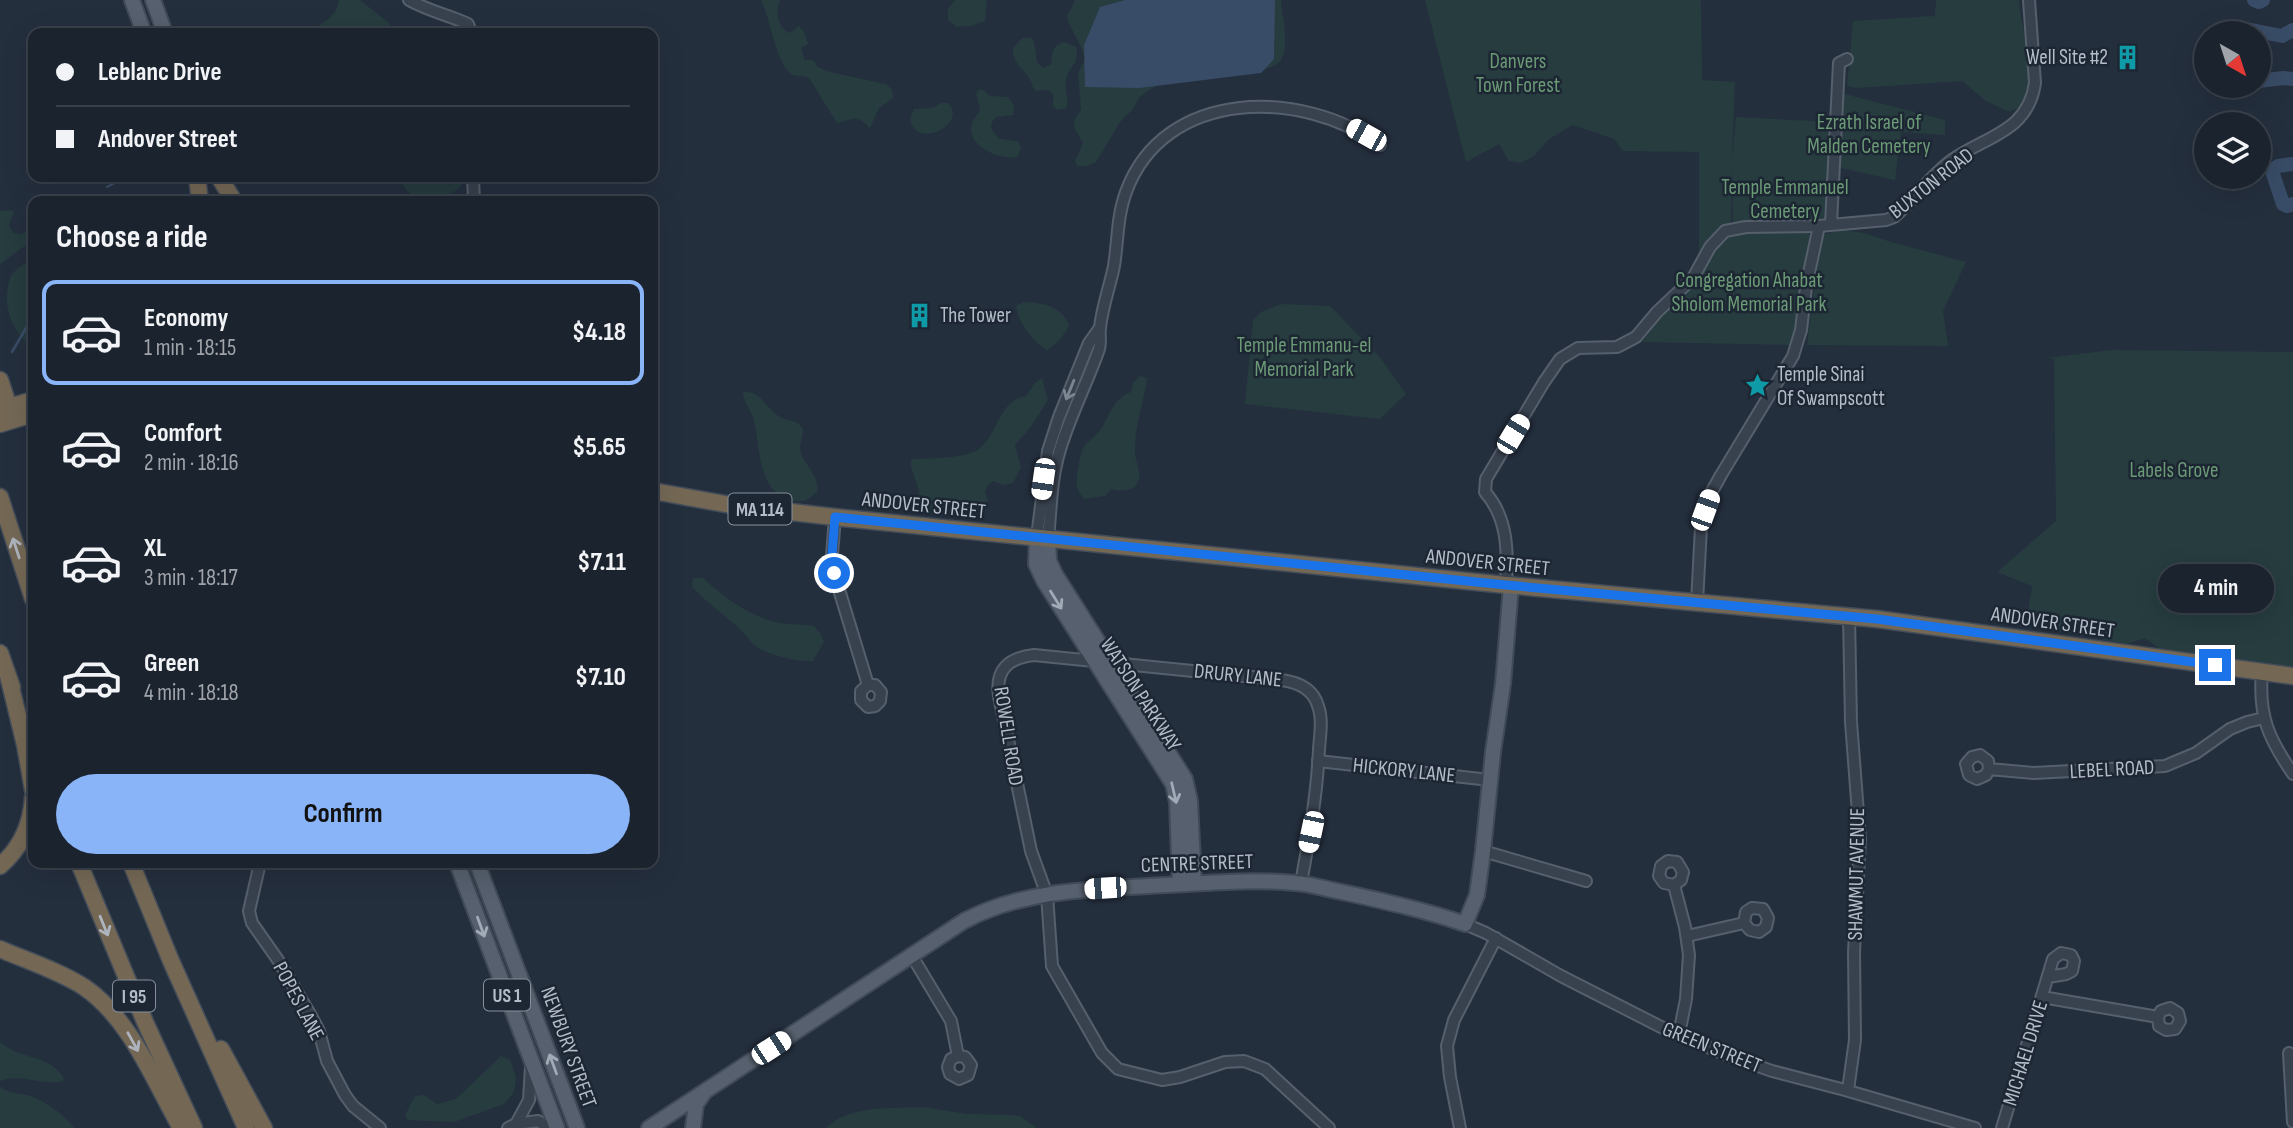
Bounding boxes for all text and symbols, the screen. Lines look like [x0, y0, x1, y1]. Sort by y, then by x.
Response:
north arrow [2194, 21, 2272, 98]
map controls [2194, 21, 2271, 189]
building icon: Well Site #2 [2114, 43, 2142, 71]
place label: Well Site #2 [2026, 45, 2108, 70]
park label: Danvers Town Forest [1476, 49, 1560, 98]
text: Leblanc Drive [98, 57, 222, 88]
park label: Ezrath Israel of Malden Cemetery [1807, 110, 1931, 159]
button: layers [2194, 112, 2271, 189]
car [1343, 116, 1390, 154]
text: Andover Street [98, 124, 237, 155]
street label: BUXTON ROAD [1884, 143, 1979, 224]
park label: Temple Emmanuel Cemetery [1721, 175, 1849, 224]
text: Choose a ride [56, 218, 208, 257]
park label: Congregation Ahabat Sholom Memorial Park [1671, 268, 1827, 317]
icon: car [60, 301, 123, 364]
building icon: The Tower [906, 301, 934, 329]
text: Economy [144, 303, 228, 334]
place label: The Tower [940, 303, 1011, 328]
text: $4.18 [572, 317, 626, 348]
park label: Temple Emmanu-el Memorial Park [1237, 333, 1372, 382]
text: 1 min · 18:15 [144, 334, 236, 362]
place label: Temple Sinai Of Swampscott [1777, 362, 1885, 411]
place icon: Temple Sinai Of Swampscott [1743, 372, 1771, 400]
one-way arrow [1062, 379, 1075, 400]
car [1494, 411, 1533, 457]
icon: car [60, 416, 123, 479]
text: Comfort [144, 418, 222, 449]
text: $5.65 [572, 432, 626, 463]
text: 2 min · 18:16 [144, 449, 239, 477]
car [1030, 457, 1057, 501]
park label: Labels Grove [2130, 458, 2218, 483]
street label: ANDOVER STREET [860, 486, 988, 524]
car [1688, 487, 1723, 533]
road number: MA 114 [728, 494, 792, 524]
icon: car [60, 531, 123, 594]
text: XL [144, 533, 166, 564]
one-way arrow [9, 537, 22, 559]
street label: ANDOVER STREET [1424, 543, 1552, 581]
text: $7.11 [577, 547, 626, 578]
route start [818, 557, 850, 589]
text: 3 min · 18:17 [144, 564, 238, 592]
callout: 4 min [2157, 564, 2273, 612]
text: 4 min [2194, 574, 2238, 602]
one-way arrow [1049, 589, 1063, 609]
street label: ANDOVER STREET [1989, 601, 2117, 644]
street label: WATSON PARKWAY [1095, 633, 1187, 756]
icon: car [60, 646, 123, 709]
text: Green [144, 648, 199, 679]
route end [2199, 649, 2231, 681]
street label: DRURY LANE [1193, 658, 1283, 693]
text: $7.10 [575, 662, 626, 693]
text: 4 min · 18:18 [144, 679, 239, 707]
street label: ROWELL ROAD [988, 685, 1029, 787]
street label: HICKORY LANE [1352, 753, 1456, 788]
street label: LEBEL ROAD [2069, 755, 2155, 784]
button: Confirm [56, 774, 630, 854]
one-way arrow [1168, 781, 1181, 804]
street label: SHAWMUT AVENUE [1843, 807, 1870, 941]
car [1297, 809, 1326, 855]
street label: CENTRE STREET [1140, 849, 1254, 878]
car [1084, 876, 1127, 900]
one-way arrow [99, 915, 112, 936]
one-way arrow [476, 915, 488, 937]
street label: POPES LANE [267, 958, 330, 1045]
road number: US 1 [484, 979, 530, 1010]
road number: I 95 [113, 980, 155, 1012]
street label: NEWBURY STREET [535, 983, 602, 1112]
street label: MICHAEL DRIVE [1998, 998, 2053, 1109]
street label: GREEN STREET [1659, 1016, 1765, 1079]
car [748, 1028, 795, 1068]
one-way arrow [127, 1031, 140, 1052]
one-way arrow [546, 1054, 558, 1076]

